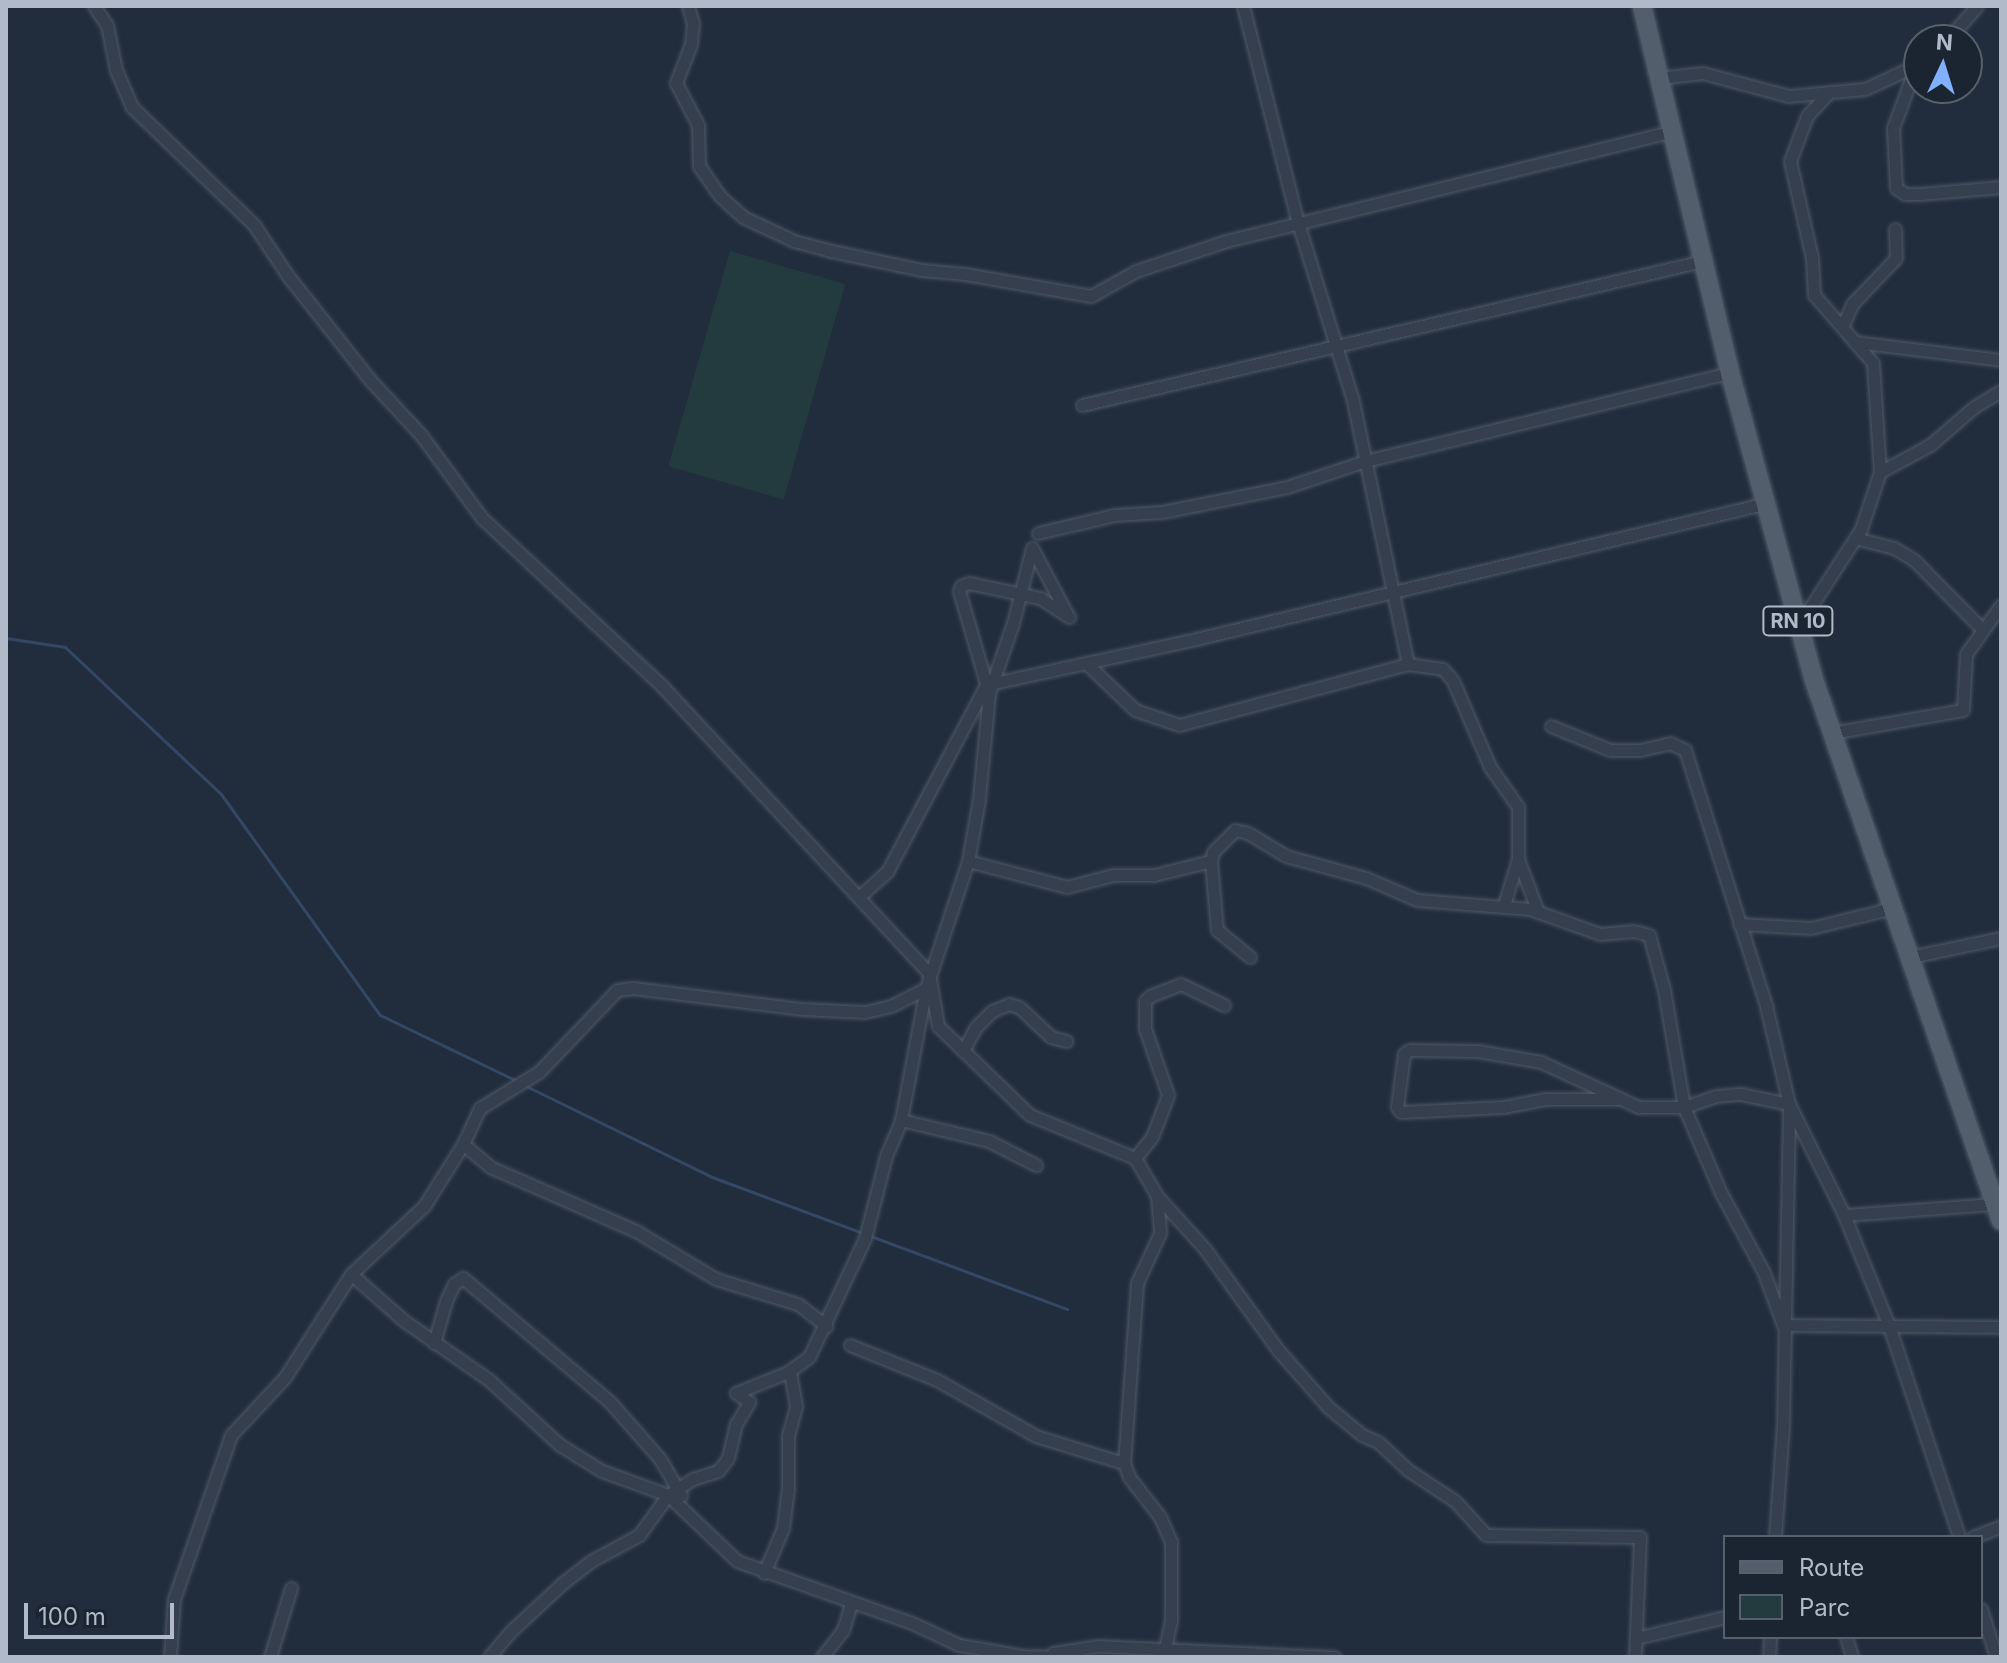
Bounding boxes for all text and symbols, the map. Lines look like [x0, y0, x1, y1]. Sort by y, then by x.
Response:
north arrow [1903, 24, 1983, 104]
text: N [1935, 28, 1954, 56]
road number: RN 10 [1762, 605, 1834, 637]
legend [1723, 1535, 1983, 1639]
text: Route [1799, 1553, 1864, 1582]
scale bar [28, 1587, 178, 1637]
text: Parc [1799, 1593, 1850, 1622]
text: 100 m [38, 1602, 106, 1631]

